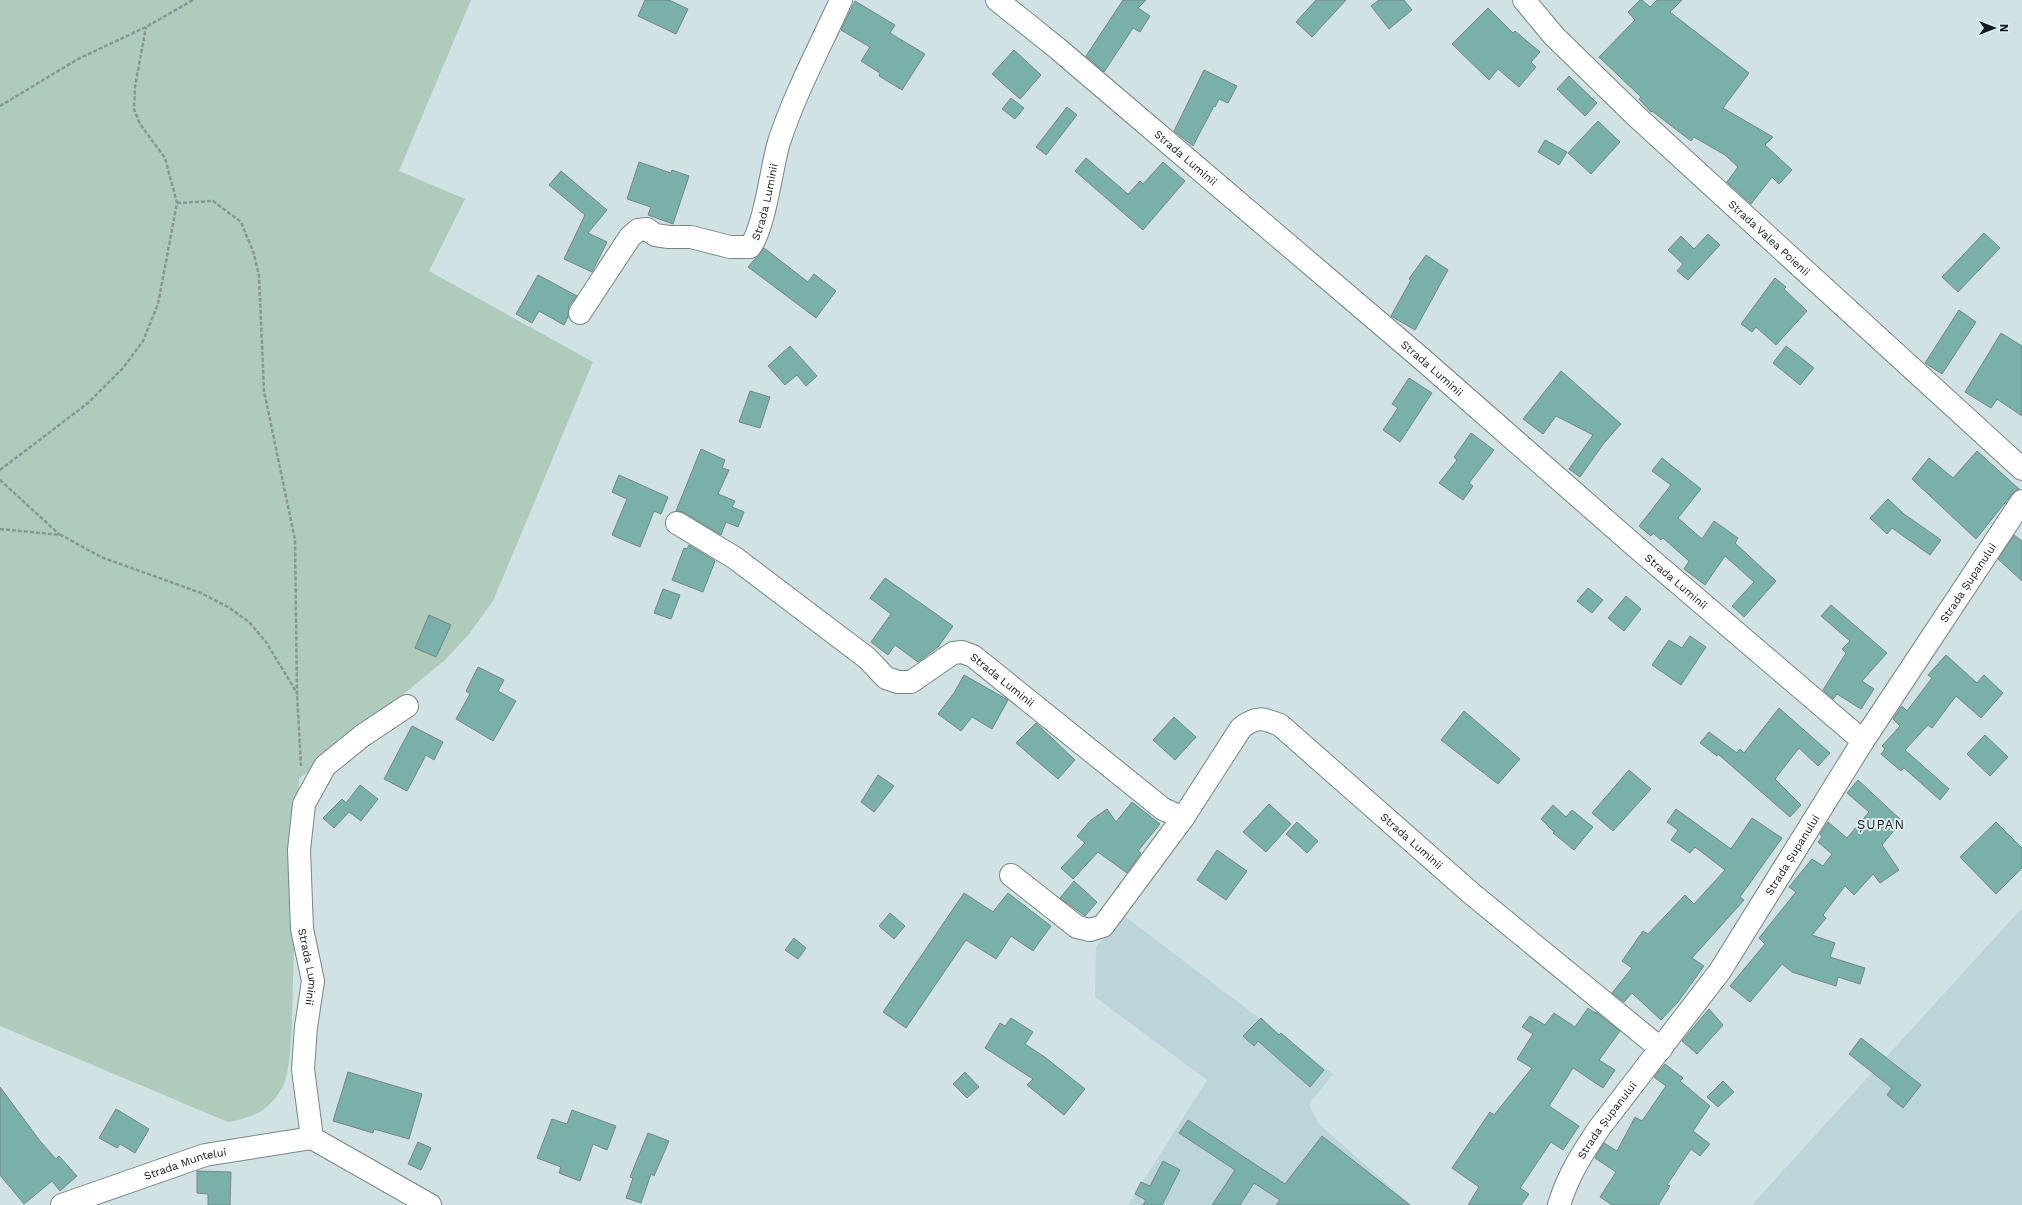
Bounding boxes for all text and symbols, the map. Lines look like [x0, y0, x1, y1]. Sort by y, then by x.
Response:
north arrow [1974, 8, 2014, 48]
text: N [1997, 24, 2010, 32]
street label: Strada Luminii [1152, 127, 1220, 188]
street label: Strada Luminii [749, 162, 780, 242]
street label: Strada Valea Poienii [1726, 197, 1813, 278]
street label: Strada Luminii [1398, 338, 1466, 399]
street label: Strada Șupanului [1937, 540, 1999, 625]
street label: Strada Luminii [1642, 551, 1710, 612]
street label: Strada Luminii [968, 650, 1037, 709]
street label: Strada Luminii [1378, 810, 1445, 872]
street label: Strada Șupanului [1762, 812, 1822, 898]
district label: ȘUPAN [1857, 817, 1905, 833]
street label: Strada Luminii [296, 927, 320, 1006]
street label: Strada Șupanului [1574, 1079, 1639, 1161]
street label: Strada Muntelui [142, 1145, 227, 1182]

